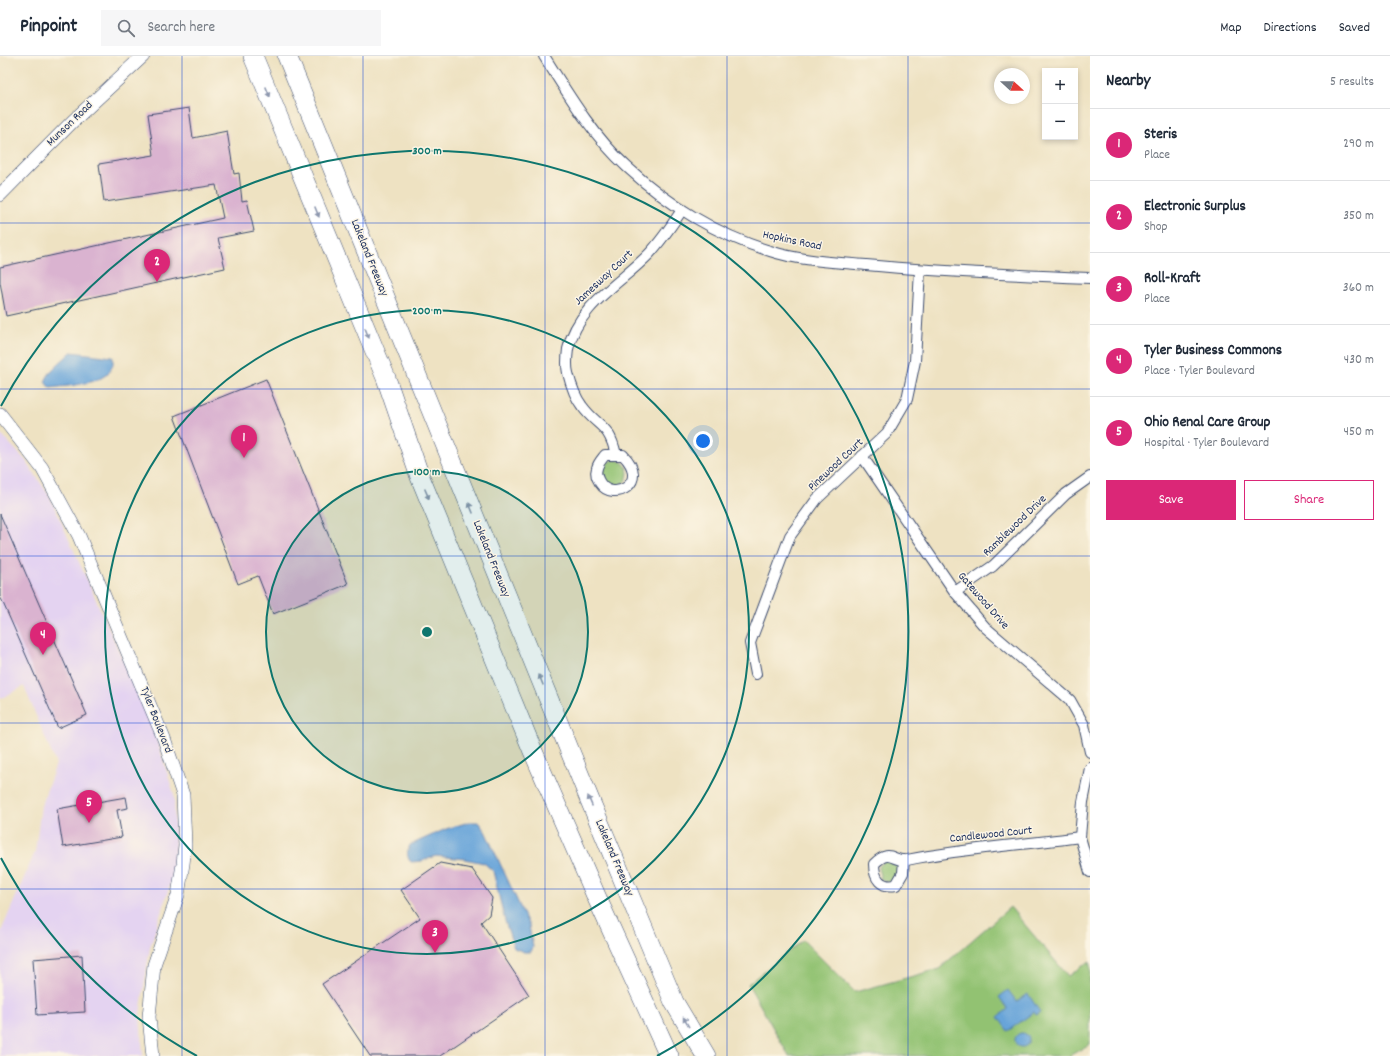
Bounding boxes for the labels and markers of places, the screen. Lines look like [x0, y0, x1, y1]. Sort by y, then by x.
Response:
pin: 2 [144, 249, 170, 282]
pin: 1 [231, 425, 257, 458]
pin: 4 [30, 622, 56, 655]
centre of rings [420, 625, 434, 639]
pin: 5 [76, 790, 102, 823]
pin: 3 [422, 920, 448, 953]

